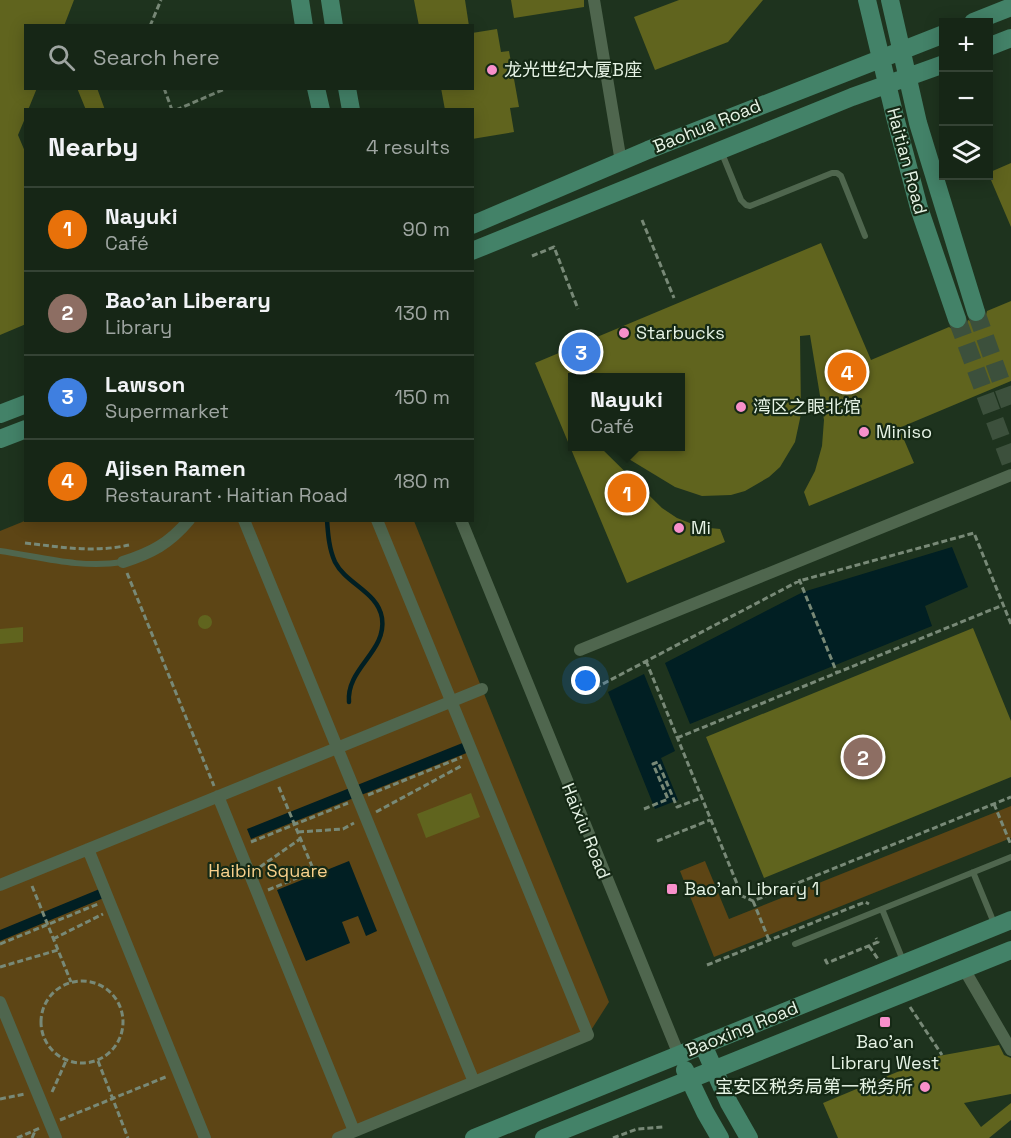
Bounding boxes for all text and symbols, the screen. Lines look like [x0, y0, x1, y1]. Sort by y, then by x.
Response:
map controls [939, 18, 993, 180]
button: + [939, 18, 993, 72]
search box [24, 24, 474, 90]
icon: search [45, 41, 78, 74]
text: Search here [93, 43, 220, 71]
place label: 龙光世纪大厦B座 [504, 58, 642, 81]
marker: 龙光世纪大厦B座 [485, 63, 499, 77]
button: − [939, 72, 993, 126]
street label: Baohua Road [650, 93, 764, 158]
street label: Haitian Road [882, 105, 933, 217]
button: layers [939, 126, 993, 180]
text: Nearby [48, 130, 138, 164]
text: 4 results [366, 134, 450, 160]
text: Nayuki [105, 202, 178, 230]
text: 1 [63, 216, 72, 242]
text: 90 m [403, 216, 450, 242]
text: Café [105, 230, 149, 256]
text: Bao'an Liberary [105, 286, 271, 314]
text: 2 [62, 300, 73, 326]
text: 130 m [394, 300, 450, 326]
text: Library [105, 314, 172, 340]
place label: Starbucks [636, 321, 725, 344]
marker: Starbucks [617, 326, 631, 340]
pin: 3 [562, 330, 600, 374]
pin: 4 [828, 350, 866, 394]
text: Lawson [105, 370, 185, 398]
popup [568, 373, 685, 451]
text: 3 [61, 384, 74, 410]
text: 150 m [395, 384, 450, 410]
text: Nayuki [590, 385, 663, 413]
place label: 湾区之眼北馆 [753, 395, 861, 418]
text: Supermarket [105, 398, 229, 424]
marker: 湾区之眼北馆 [734, 400, 748, 414]
text: Café [590, 413, 634, 439]
place label: Miniso [876, 420, 932, 443]
marker: Miniso [857, 425, 871, 439]
text: Ajisen Ramen [105, 454, 246, 482]
text: 4 [61, 468, 74, 494]
text: 180 m [394, 468, 450, 494]
pin: 1 [608, 470, 646, 516]
text: Restaurant · Haitian Road [105, 482, 348, 508]
place label: Mi [691, 516, 711, 539]
marker: Mi [672, 521, 686, 535]
your location [571, 666, 600, 695]
pin: 2 [844, 734, 882, 780]
street label: Haixiu Road [557, 779, 616, 882]
park label: Haibin Square [208, 859, 328, 882]
place label: Bao'an Library 1 [684, 877, 819, 900]
marker: Bao'an Library 1 [665, 882, 679, 896]
street label: Baoxing Road [682, 996, 801, 1061]
marker: Bao'an Library West [878, 1015, 892, 1029]
place label: Bao'an Library West [831, 1030, 939, 1074]
place label: 宝安区税务局第一税务所 [715, 1075, 913, 1098]
marker: 宝安区税务局第一税务所 [918, 1080, 932, 1094]

